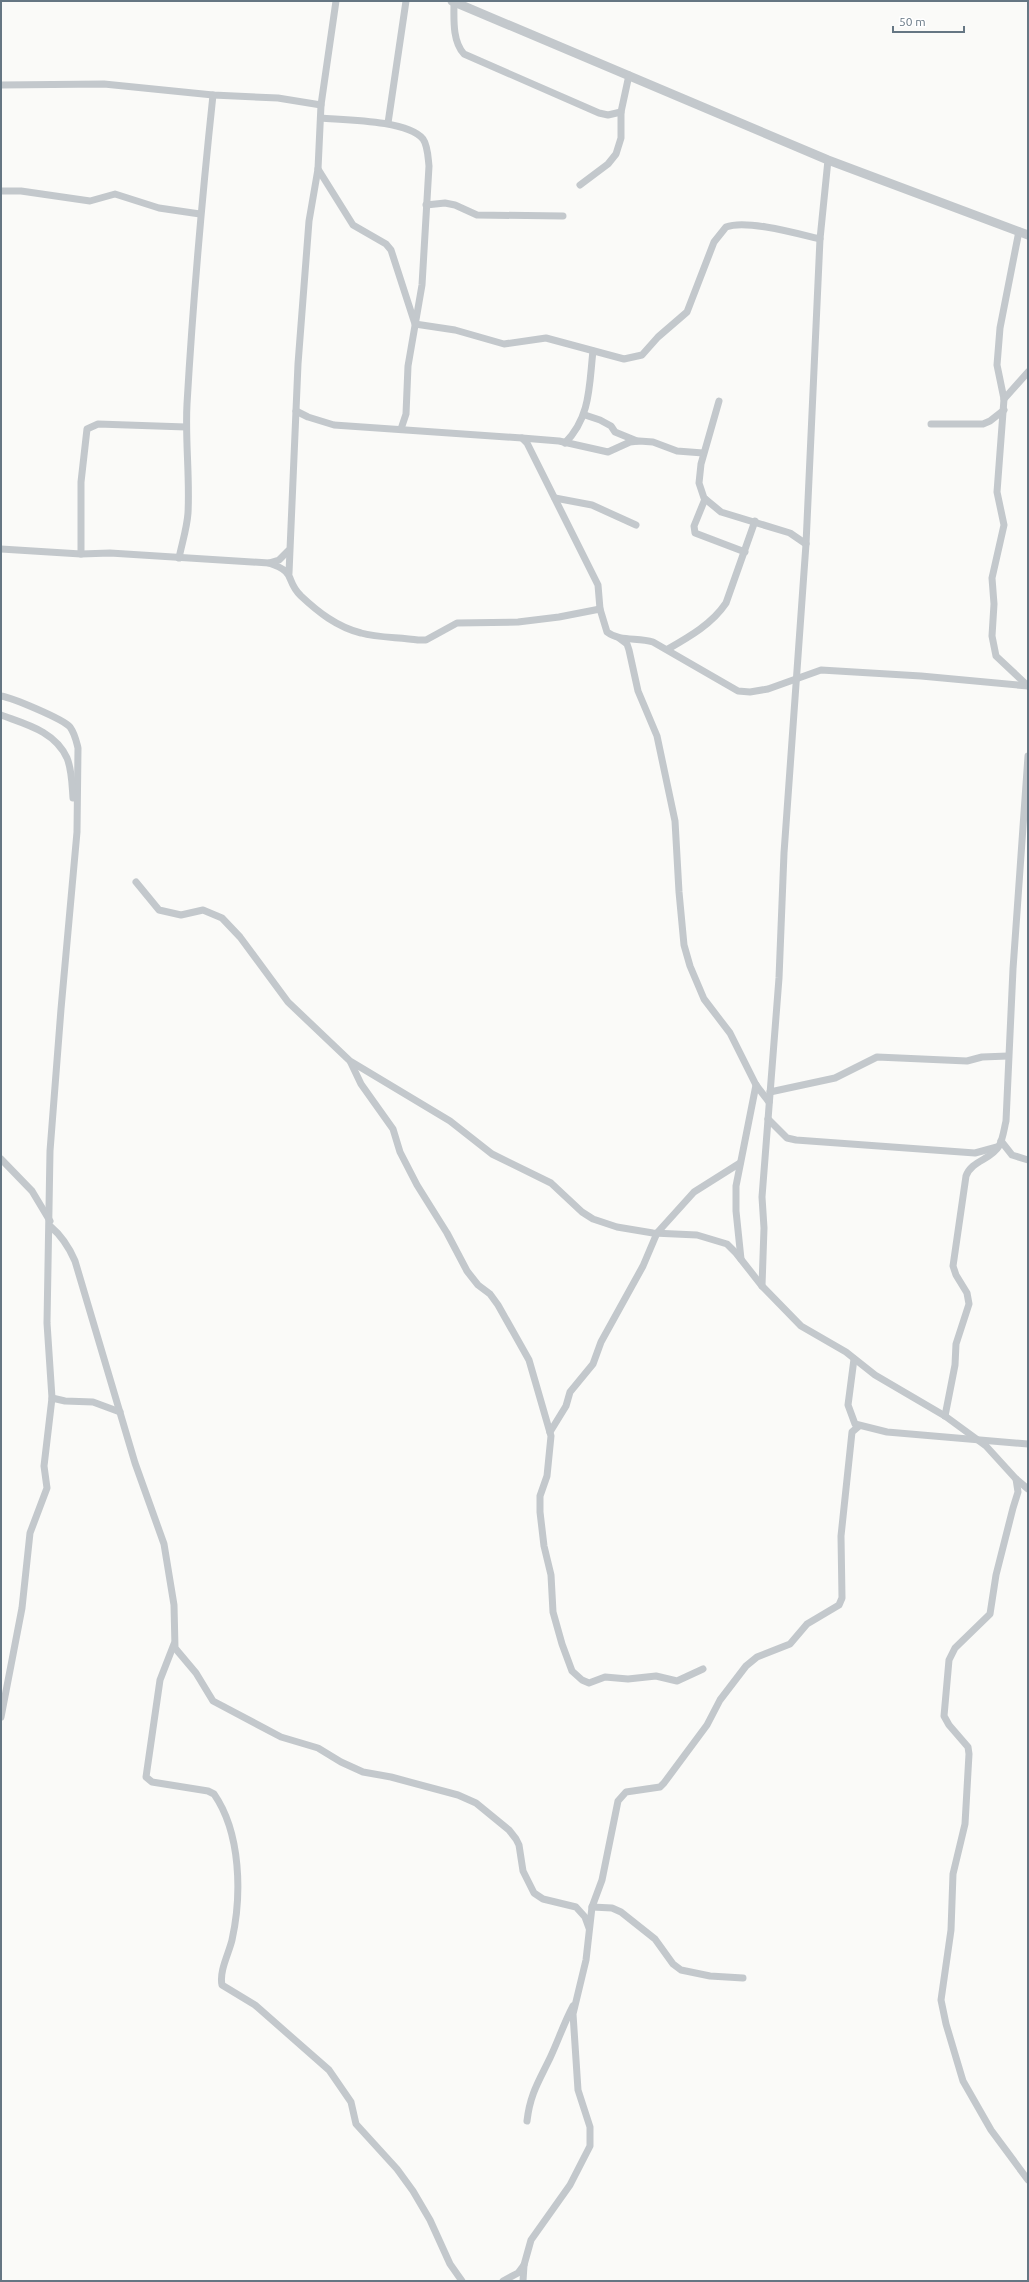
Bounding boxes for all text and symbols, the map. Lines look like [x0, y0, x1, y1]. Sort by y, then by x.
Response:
scale bar [893, 8, 964, 34]
text: 50 m [899, 15, 926, 28]

